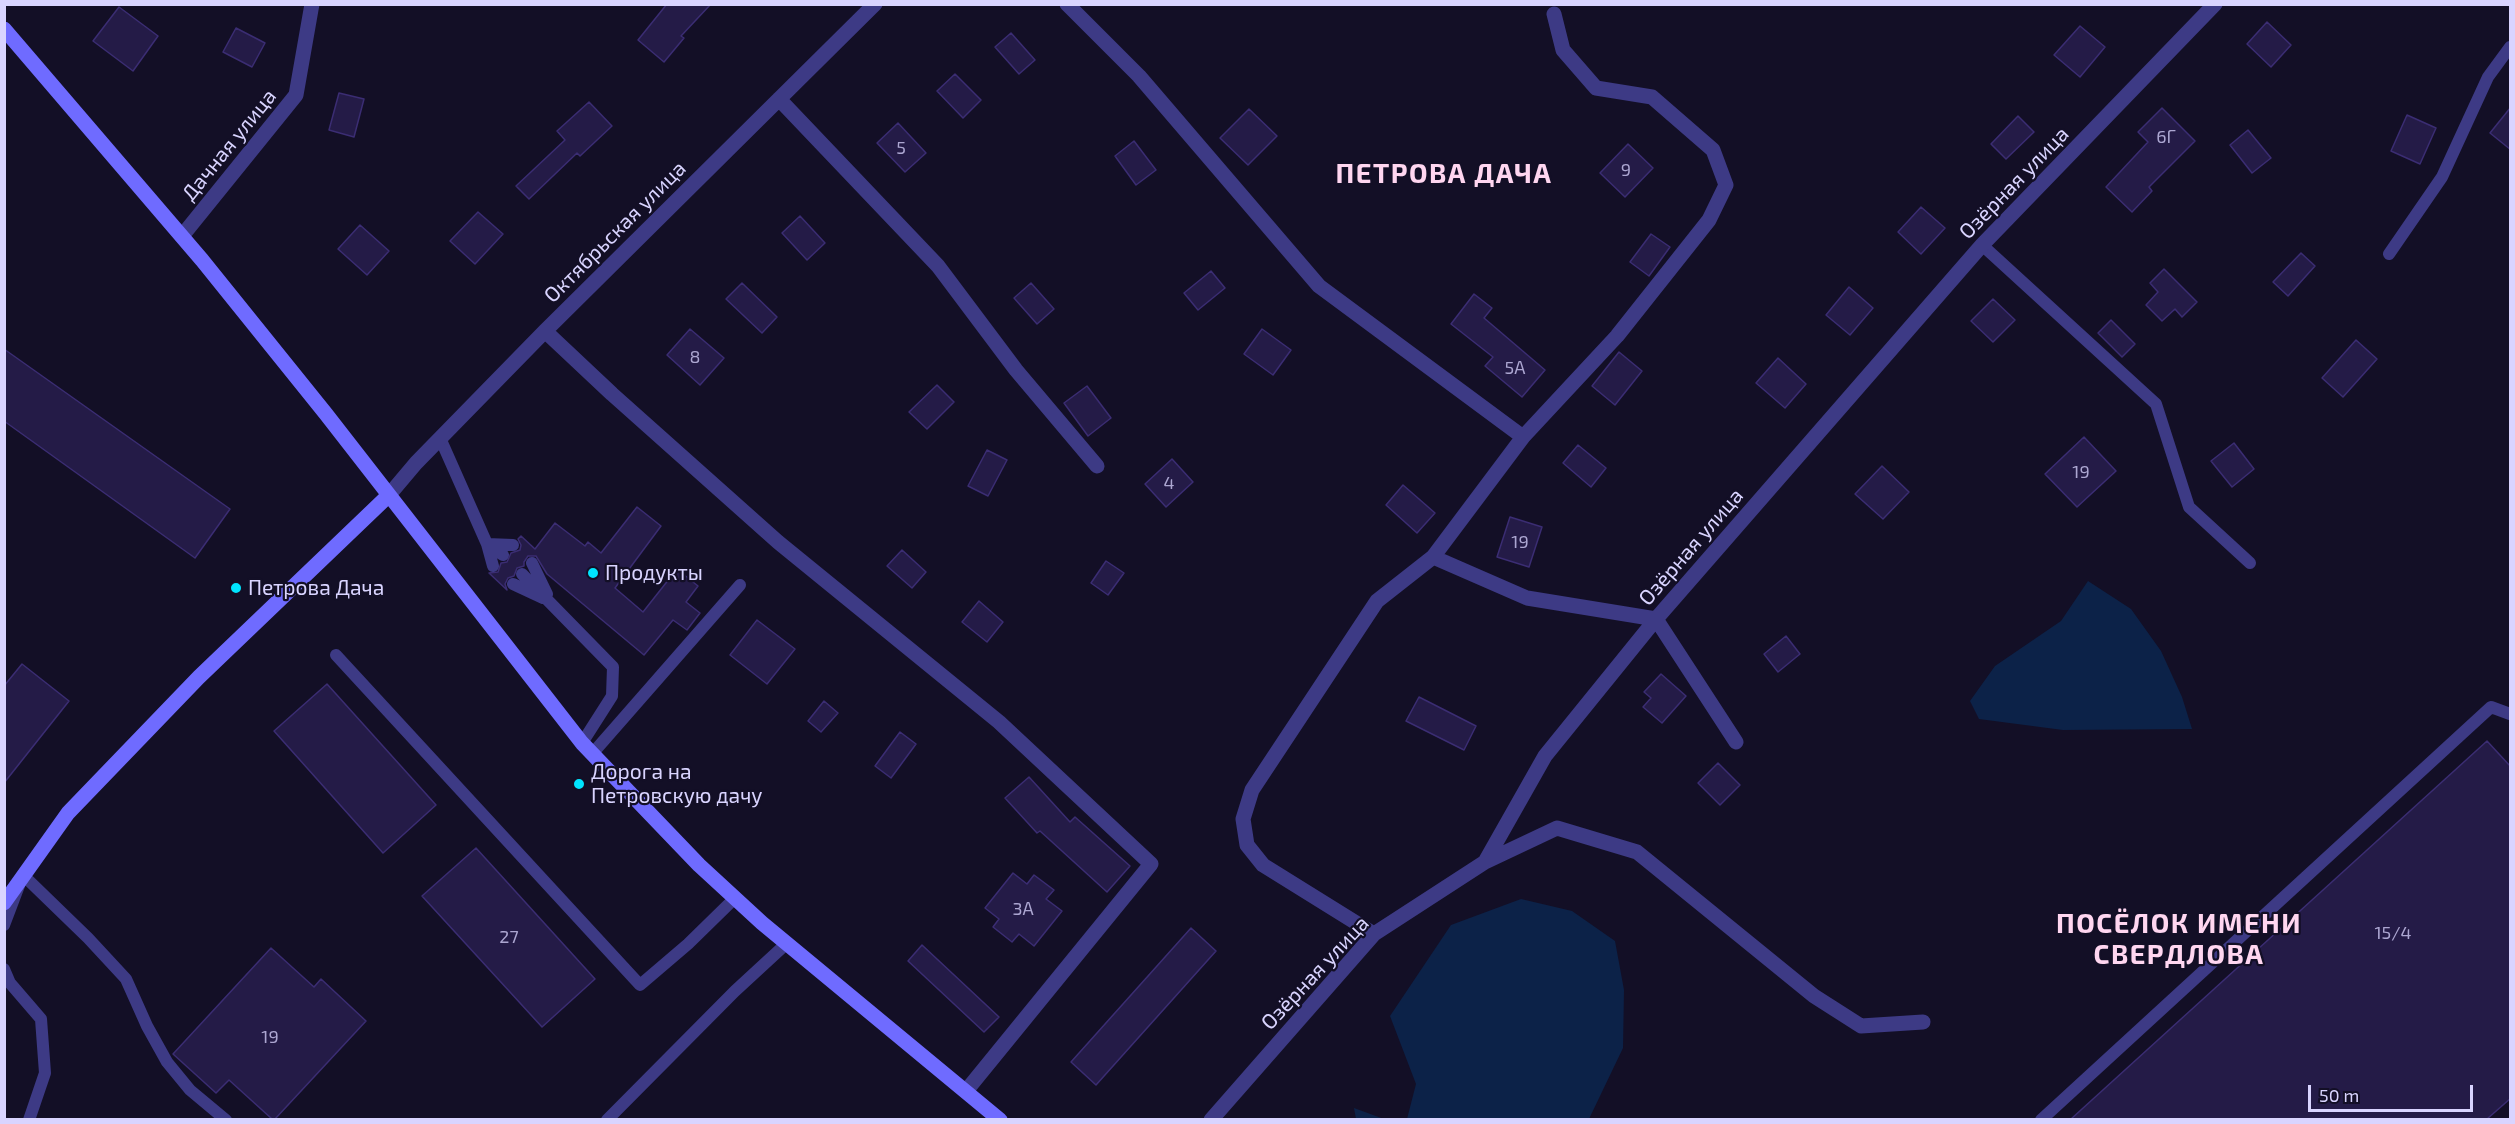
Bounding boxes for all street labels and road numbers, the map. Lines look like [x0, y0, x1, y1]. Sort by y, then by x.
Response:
street label: Дачная улица [176, 84, 282, 206]
street label: Озёрная улица [1954, 122, 2074, 244]
street label: Октябрьская улица [539, 156, 691, 308]
street label: Озёрная улица [1633, 483, 1749, 611]
street label: Озёрная улица [1256, 911, 1374, 1035]

